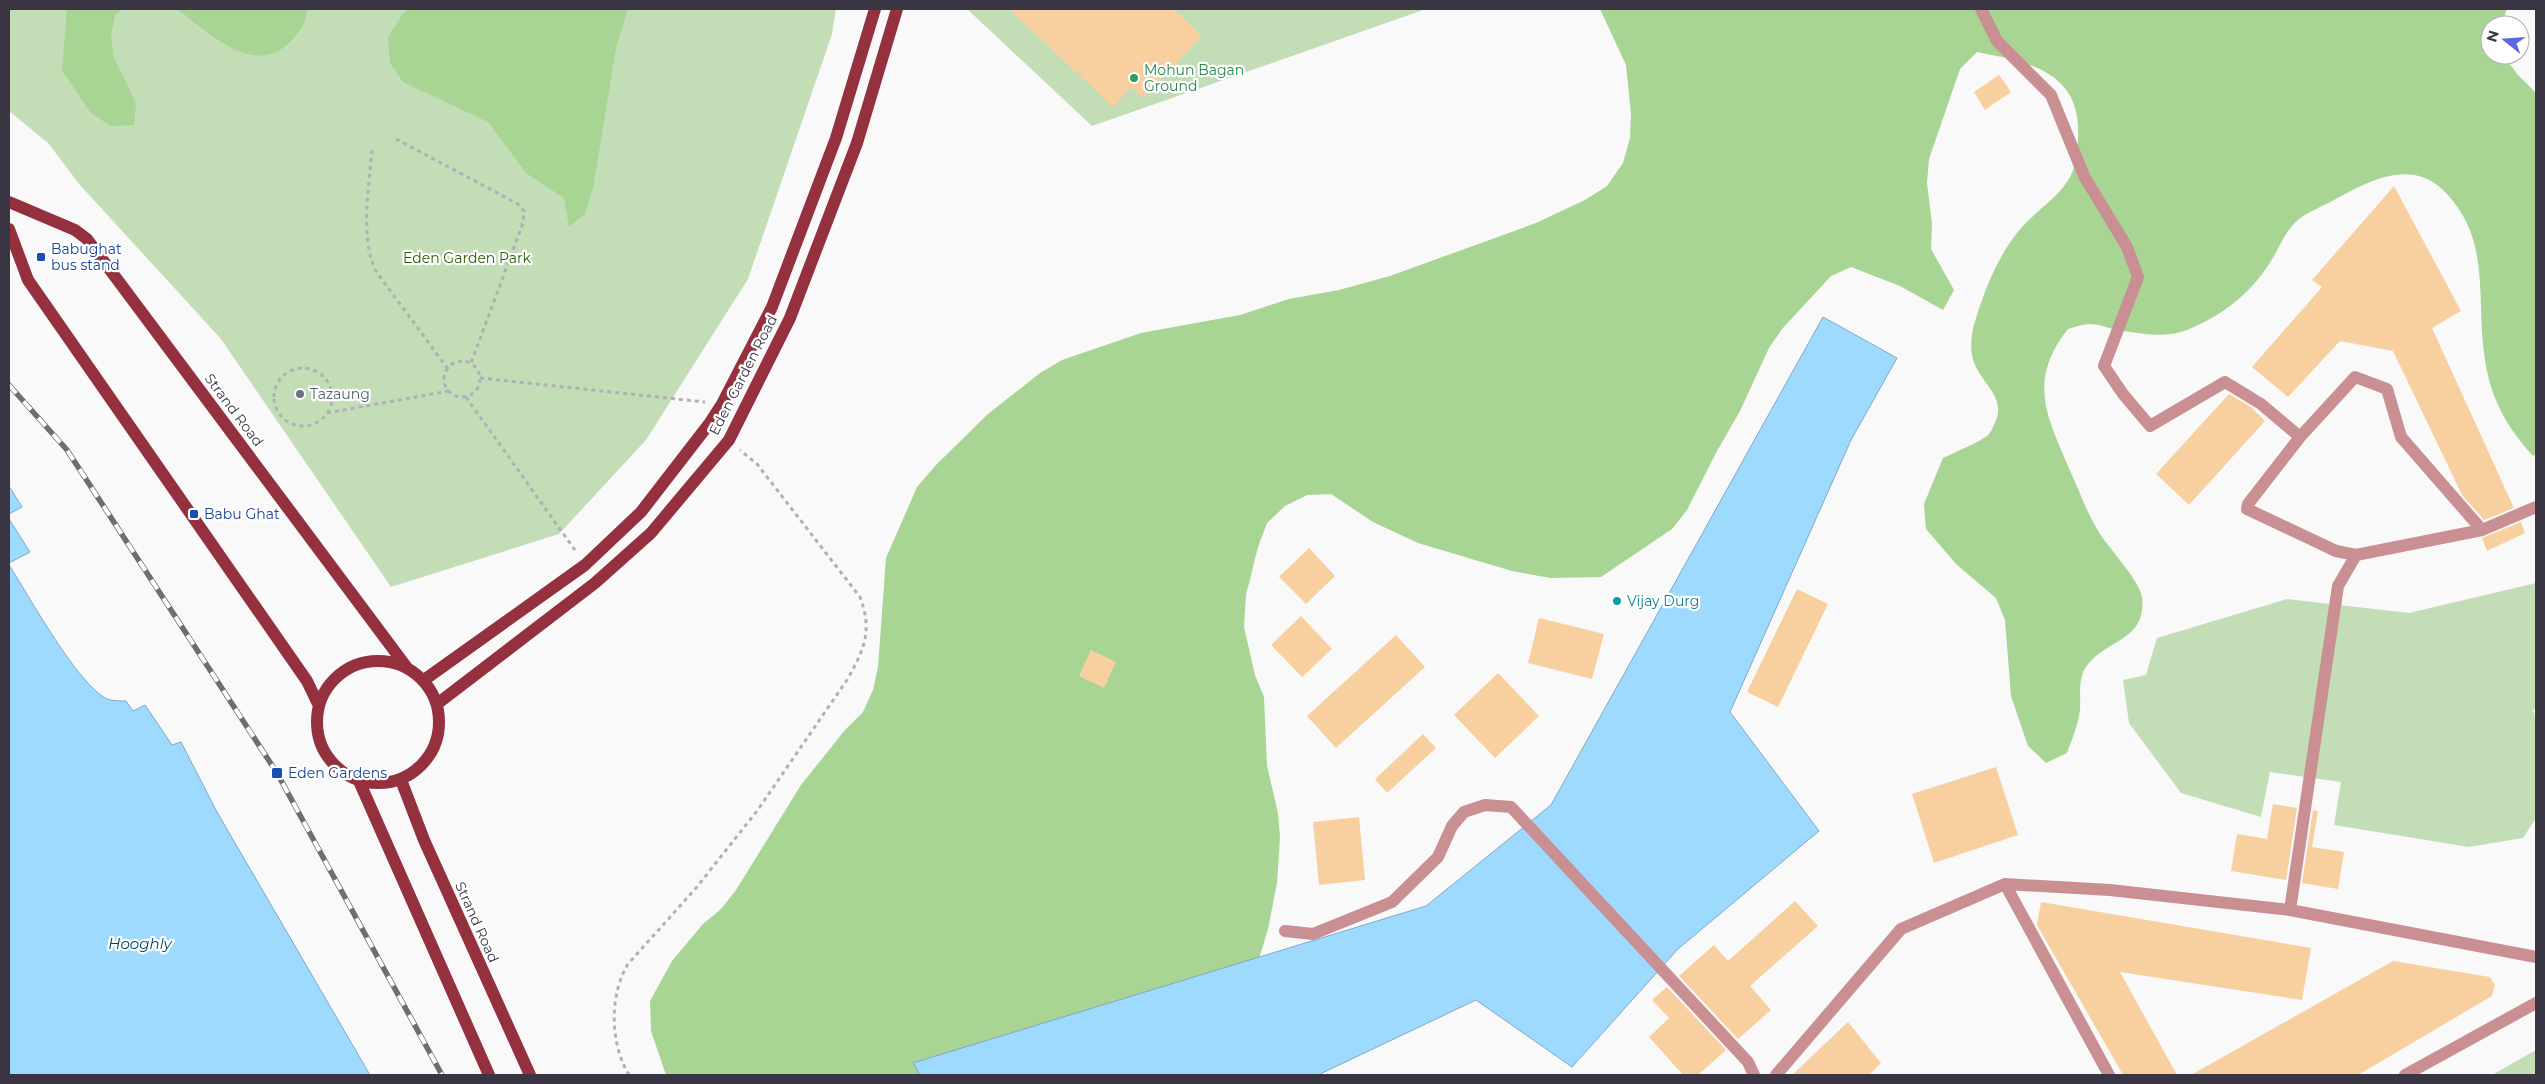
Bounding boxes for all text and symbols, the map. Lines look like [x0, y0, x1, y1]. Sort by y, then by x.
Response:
north arrow [2480, 15, 2530, 65]
text: N [2482, 28, 2503, 44]
place label: Mohun Bagan Ground [1144, 61, 1244, 95]
marker: Mohun Bagan Ground [1128, 72, 1140, 84]
place label: Babughat bus stand [51, 240, 122, 274]
park label: Eden Garden Park [403, 249, 532, 267]
marker: Babughat bus stand [35, 251, 47, 263]
street label: Eden Garden Road [705, 312, 781, 438]
street label: Strand Road [201, 370, 267, 450]
place label: Tazaung [310, 385, 370, 403]
marker: Tazaung [294, 388, 306, 400]
place label: Babu Ghat [204, 505, 280, 523]
marker: Babu Ghat [188, 508, 200, 520]
place label: Vijay Durg [1627, 592, 1699, 610]
marker: Vijay Durg [1611, 595, 1623, 607]
place label: Eden Gardens [288, 764, 387, 782]
marker: Eden Gardens [270, 766, 284, 780]
street label: Strand Road [451, 879, 503, 965]
water label: Hooghly [108, 934, 173, 953]

